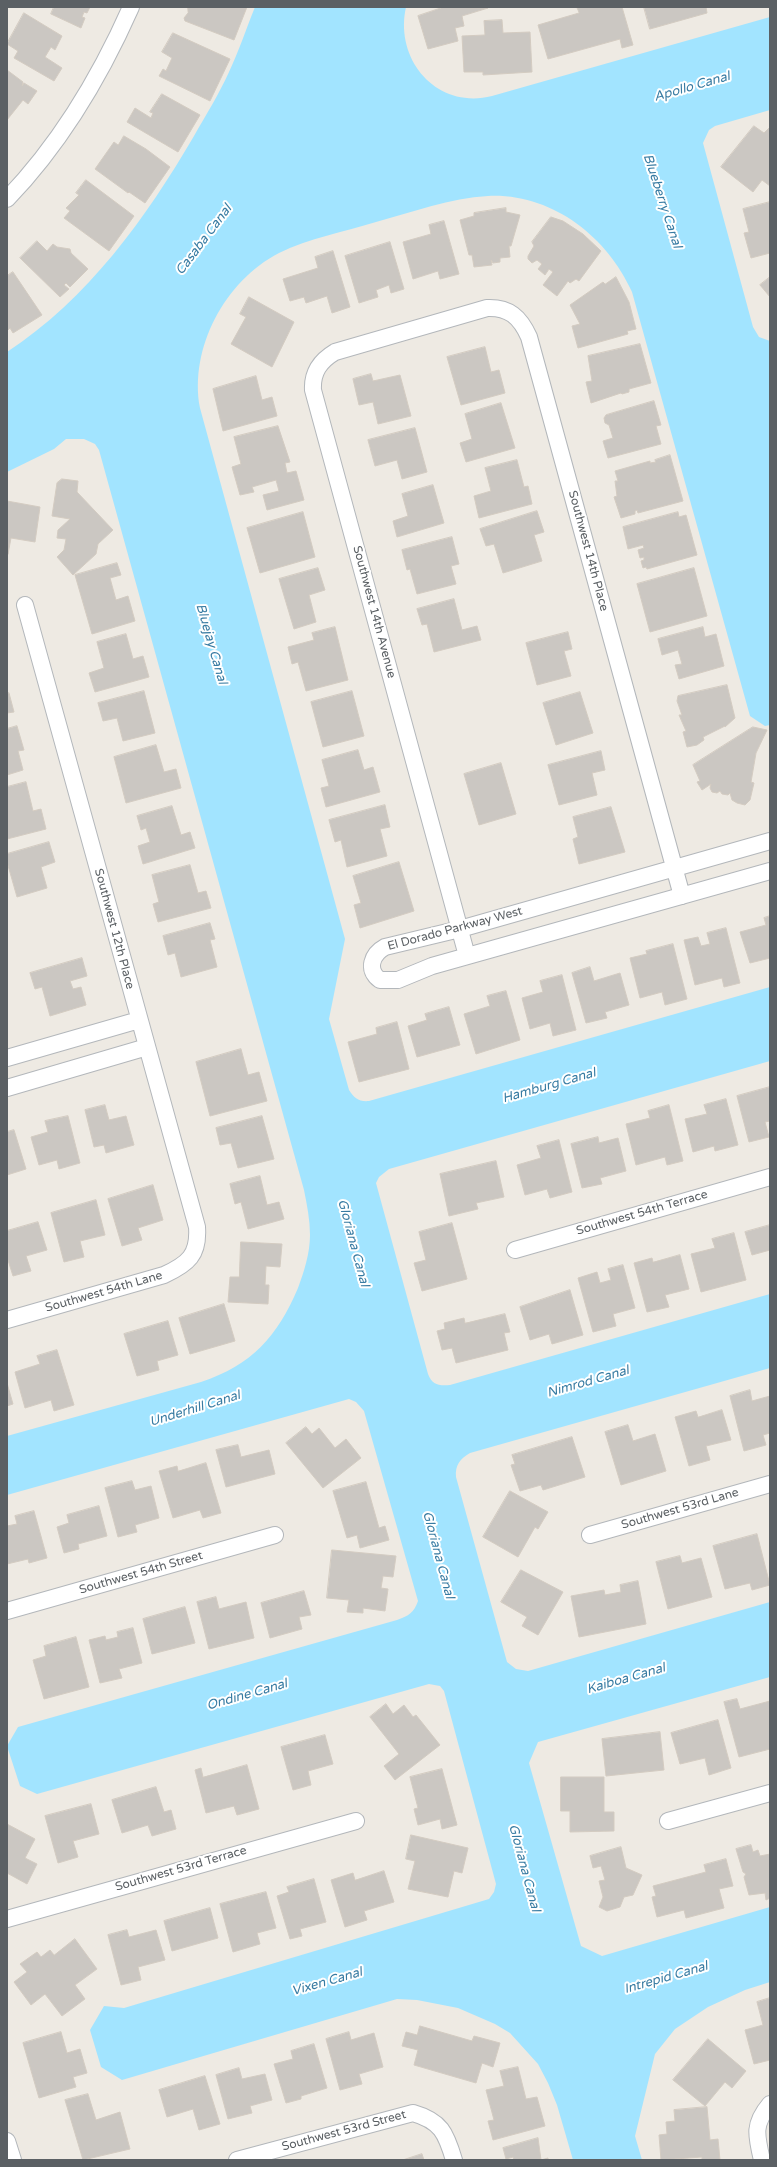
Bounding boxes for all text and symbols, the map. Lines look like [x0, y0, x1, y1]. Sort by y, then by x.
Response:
water label: Apollo Canal [652, 69, 732, 105]
water label: Blueberry Canal [639, 152, 685, 250]
water label: Casaba Canal [173, 202, 235, 278]
street label: Southwest 14th Place [565, 489, 611, 613]
street label: Southwest 14th Avenue [349, 544, 399, 680]
water label: Bluejay Canal [192, 602, 230, 686]
street label: Southwest 12th Place [91, 867, 137, 991]
street label: El Dorado Parkway West [386, 904, 524, 954]
water label: Hamburg Canal [501, 1065, 597, 1107]
street label: Southwest 54th Terrace [575, 1187, 709, 1239]
water label: Gloriana Canal [334, 1198, 372, 1288]
street label: Southwest 54th Lane [44, 1268, 164, 1316]
water label: Nimrod Canal [545, 1363, 631, 1401]
water label: Underhill Canal [148, 1388, 242, 1430]
street label: Southwest 53rd Lane [620, 1485, 740, 1533]
water label: Gloriana Canal [419, 1510, 457, 1600]
street label: Southwest 54th Street [78, 1548, 204, 1598]
water label: Kaiboa Canal [585, 1660, 667, 1698]
water label: Ondine Canal [205, 1676, 289, 1714]
water label: Gloriana Canal [505, 1823, 543, 1913]
street label: Southwest 53rd Terrace [114, 1843, 248, 1895]
water label: Intrepid Canal [622, 1959, 710, 1997]
water label: Vixen Canal [290, 1965, 364, 1999]
street label: Southwest 53rd Street [280, 2107, 408, 2155]

